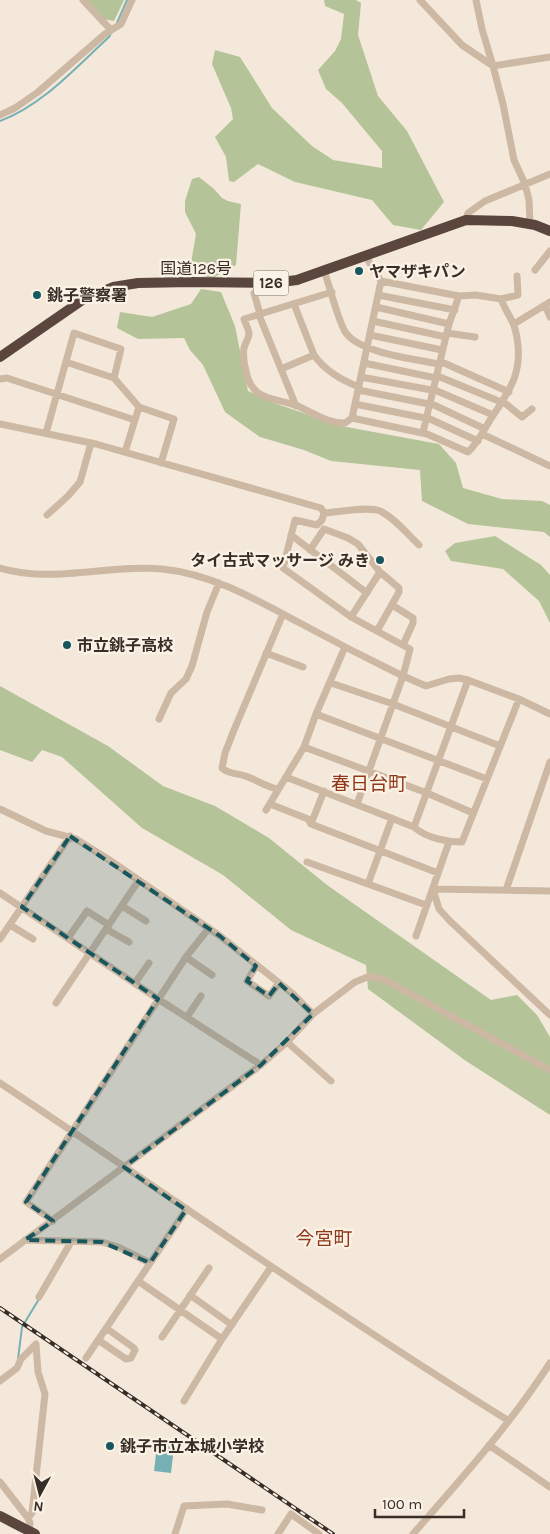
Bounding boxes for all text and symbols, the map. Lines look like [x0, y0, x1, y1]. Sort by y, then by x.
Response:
street label: 国道126号 [160, 259, 232, 278]
place label: ヤマザキパン [369, 262, 466, 281]
marker: ヤマザキパン [353, 265, 365, 277]
road number: 126 [254, 270, 288, 296]
place label: 銚子警察署 [47, 286, 127, 305]
marker: 銚子警察署 [31, 289, 43, 301]
place label: タイ古式マッサージ みき [190, 551, 370, 570]
marker: タイ古式マッサージ みき [374, 554, 386, 566]
place label: 市立銚子高校 [77, 636, 173, 655]
marker: 市立銚子高校 [61, 639, 73, 651]
district label: 春日台町 [331, 773, 407, 795]
district label: 今宮町 [295, 1228, 353, 1250]
place label: 銚子市立本城小学校 [120, 1437, 264, 1456]
marker: 銚子市立本城小学校 [104, 1440, 116, 1452]
north arrow [15, 1469, 65, 1519]
scale bar [375, 1486, 464, 1518]
text: 100 m [382, 1495, 422, 1513]
text: N [32, 1497, 44, 1515]

